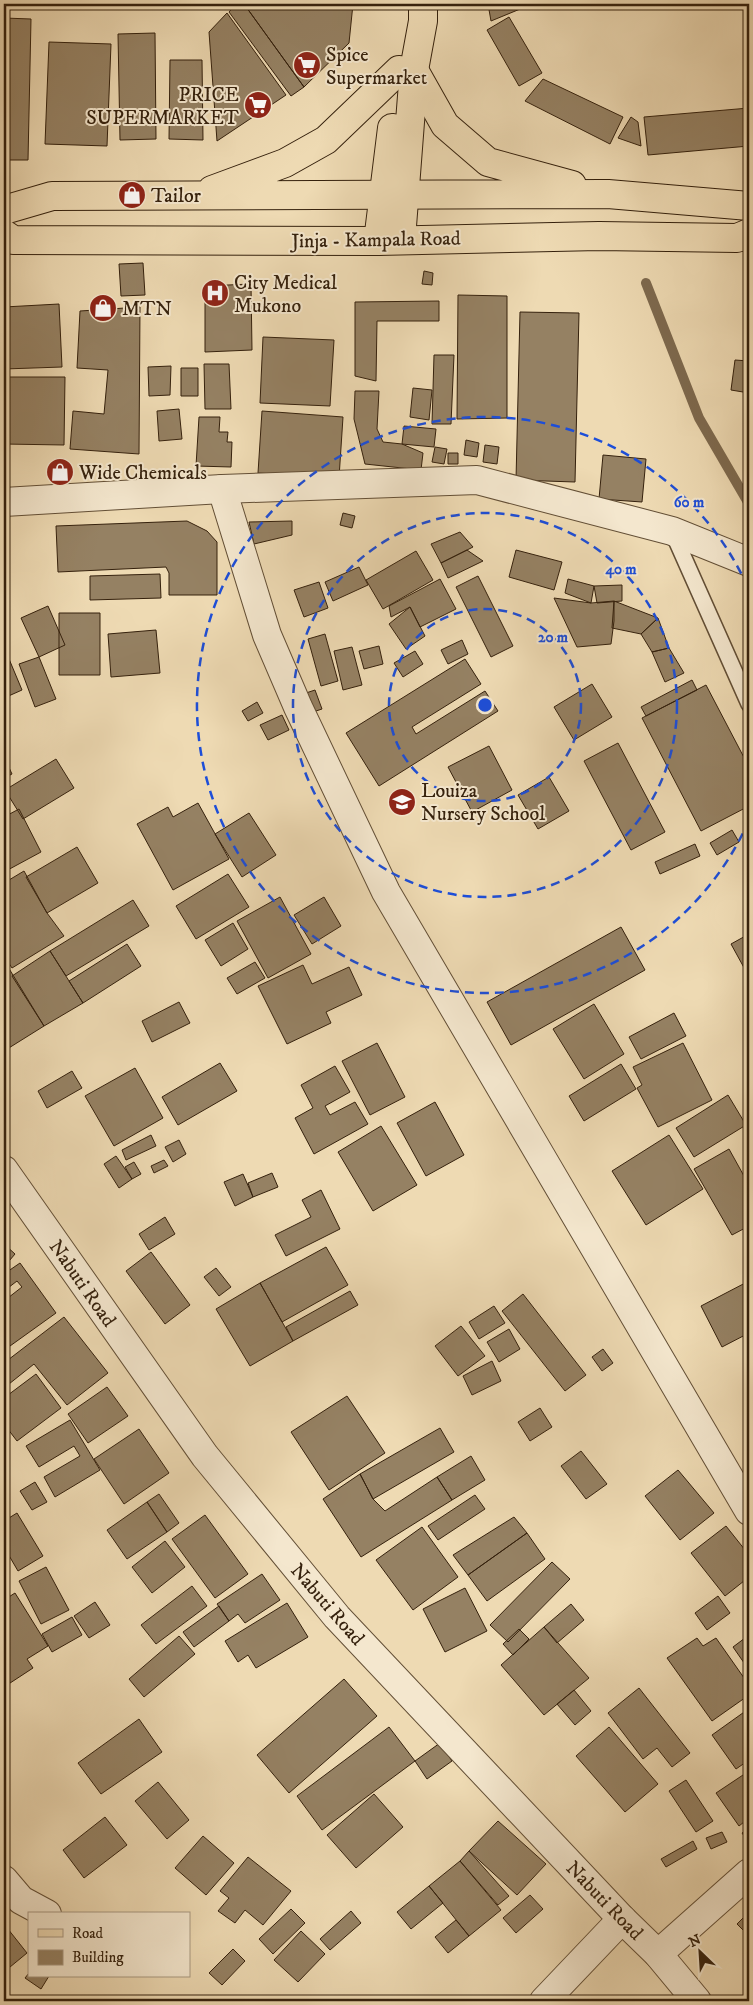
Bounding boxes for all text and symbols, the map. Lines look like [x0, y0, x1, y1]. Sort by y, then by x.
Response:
place label: Spice Supermarket [326, 43, 427, 91]
supermarket icon: Spice Supermarket [292, 50, 322, 80]
place label: PRICE SUPERMARKET [86, 83, 239, 131]
supermarket icon: PRICE SUPERMARKET [243, 90, 273, 120]
shop icon: Tailor [117, 180, 147, 210]
place label: Tailor [151, 184, 202, 209]
street label: Jinja - Kampala Road [289, 227, 461, 255]
place label: City Medical Mukono [234, 271, 337, 319]
hospital icon: City Medical Mukono [200, 278, 230, 308]
shop icon: MTN [88, 293, 118, 323]
place label: MTN [122, 297, 172, 322]
shop icon: Wide Chemicals [45, 457, 75, 487]
place label: Wide Chemicals [78, 461, 207, 486]
text: 60 m [674, 493, 705, 512]
text: 40 m [604, 560, 637, 579]
text: 20 m [538, 628, 569, 647]
centre of rings [476, 696, 494, 714]
place label: Louiza Nursery School [421, 779, 545, 827]
school or university icon: Louiza Nursery School [387, 787, 417, 817]
street label: Nabuti Road [43, 1235, 121, 1332]
street label: Nabuti Road [284, 1559, 369, 1651]
street label: Nabuti Road [560, 1856, 648, 1946]
legend [28, 1912, 190, 1978]
text: Road [72, 1924, 104, 1943]
north arrow [676, 1928, 726, 1978]
text: N [686, 1930, 704, 1952]
text: Building [72, 1948, 124, 1967]

